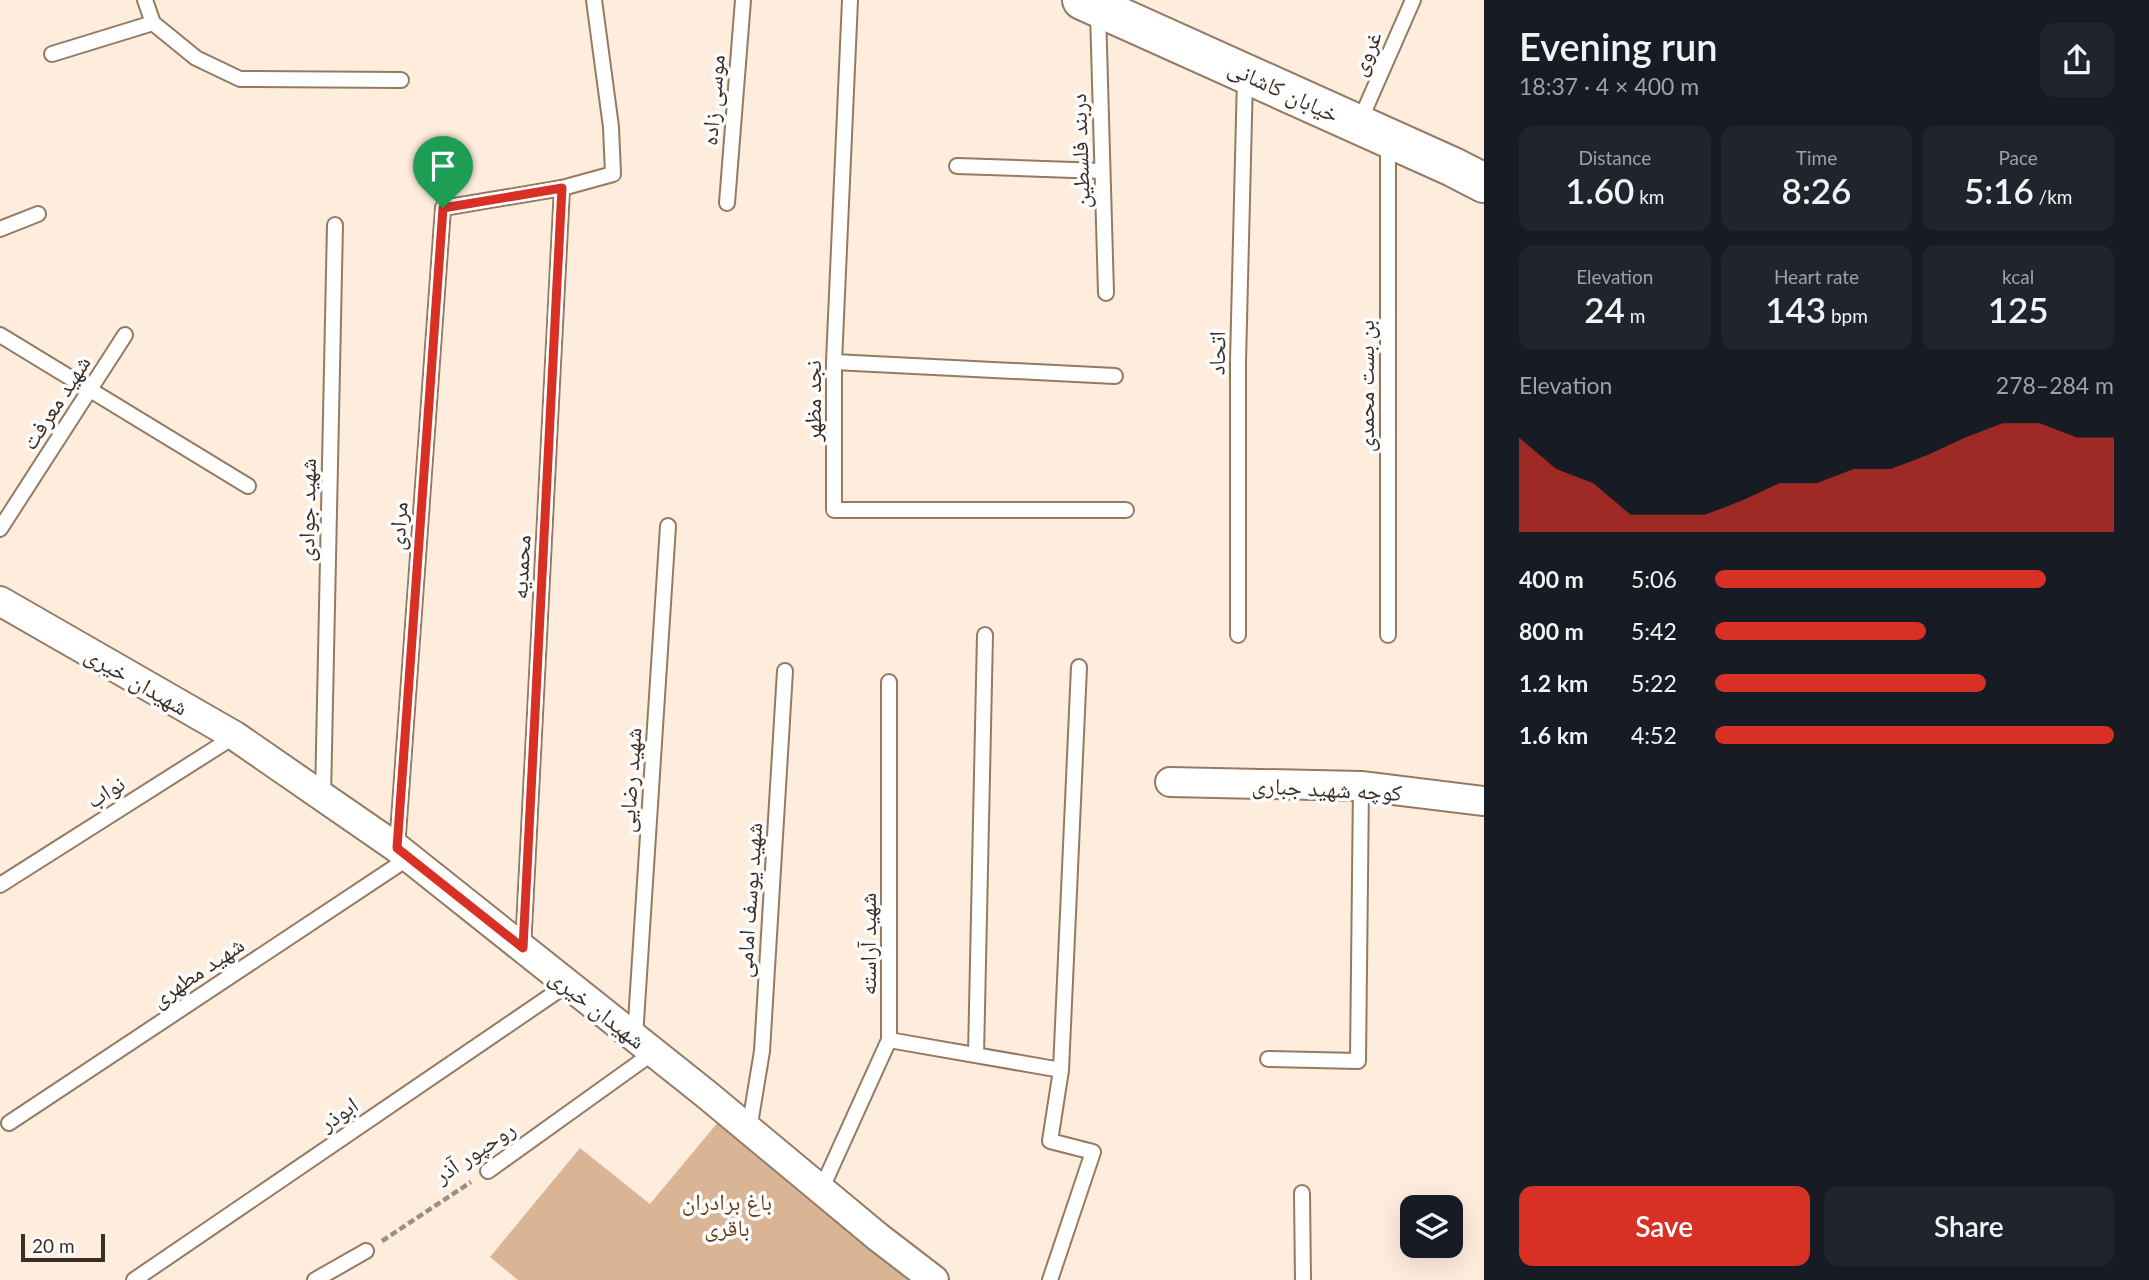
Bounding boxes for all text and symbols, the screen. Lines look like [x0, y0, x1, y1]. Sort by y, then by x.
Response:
text: Evening run [1519, 23, 1718, 69]
button: share [2040, 23, 2114, 97]
street label: غروی [1343, 26, 1388, 80]
street label: خیابان کاشانی [1224, 52, 1344, 129]
street label: موسی زاده [694, 53, 731, 147]
text: 18:37 · 4 × 400 m [1519, 72, 1699, 100]
street label: دربند فلسطین [1063, 93, 1096, 209]
pin [413, 136, 473, 208]
text: Distance [1578, 146, 1651, 169]
text: Time [1796, 146, 1837, 169]
text: Pace [1998, 146, 2038, 169]
icon: arrive [424, 147, 462, 185]
text: 1.60 [1565, 169, 1634, 211]
text: 8:26 [1782, 169, 1851, 211]
text: 5:16 [1964, 169, 2034, 211]
text: km [1634, 185, 1665, 208]
text: /km [2034, 185, 2072, 208]
text: Elevation [1576, 265, 1653, 288]
text: Heart rate [1774, 265, 1859, 288]
text: kcal [2002, 265, 2034, 288]
text: 24 [1584, 288, 1625, 330]
text: 143 [1765, 288, 1826, 330]
text: 125 [1988, 288, 2049, 330]
text: m [1625, 304, 1645, 327]
text: bpm [1826, 304, 1868, 327]
street label: بن بست محمدی [1351, 320, 1380, 452]
street label: اتحاد [1202, 331, 1230, 375]
street label: شهید معرفت [14, 350, 96, 455]
street label: نجد مظهر [798, 360, 826, 443]
text: Elevation [1519, 371, 1612, 399]
text: 278–284 m [1996, 371, 2114, 399]
street label: شهید جوادی [291, 458, 322, 562]
street label: مرادی [381, 501, 414, 551]
street label: محمدیه [504, 534, 536, 600]
text: 400 m [1519, 565, 1584, 593]
text: 5:06 [1631, 565, 1677, 593]
text: 800 m [1519, 617, 1584, 645]
text: 5:42 [1631, 617, 1677, 645]
street label: شهیدان خیری [80, 639, 194, 722]
text: 1.2 km [1519, 669, 1588, 697]
text: 5:22 [1631, 669, 1677, 697]
text: 1.6 km [1519, 721, 1588, 749]
text: 4:52 [1631, 721, 1677, 749]
street label: شهید رضایی [611, 726, 648, 834]
street label: نواب [80, 768, 130, 814]
street label: کوچه شهید جباری [1251, 770, 1403, 807]
street label: شهید یوسف امامی [729, 821, 768, 979]
street label: شهید آراسته [853, 893, 881, 995]
street label: شهید مطهری [145, 930, 249, 1013]
street label: شهیدان خیری [544, 962, 652, 1055]
street label: ابوذر [312, 1090, 363, 1137]
street label: روحپور آذر [427, 1114, 521, 1190]
button: Save [1519, 1186, 1810, 1266]
button: Share [1824, 1186, 2114, 1266]
park label: باغ برادران باقری [682, 1187, 772, 1242]
map controls [1400, 1195, 1463, 1258]
button: layers [1400, 1195, 1463, 1258]
scale bar [21, 1231, 105, 1263]
text: 20 m [32, 1234, 75, 1257]

